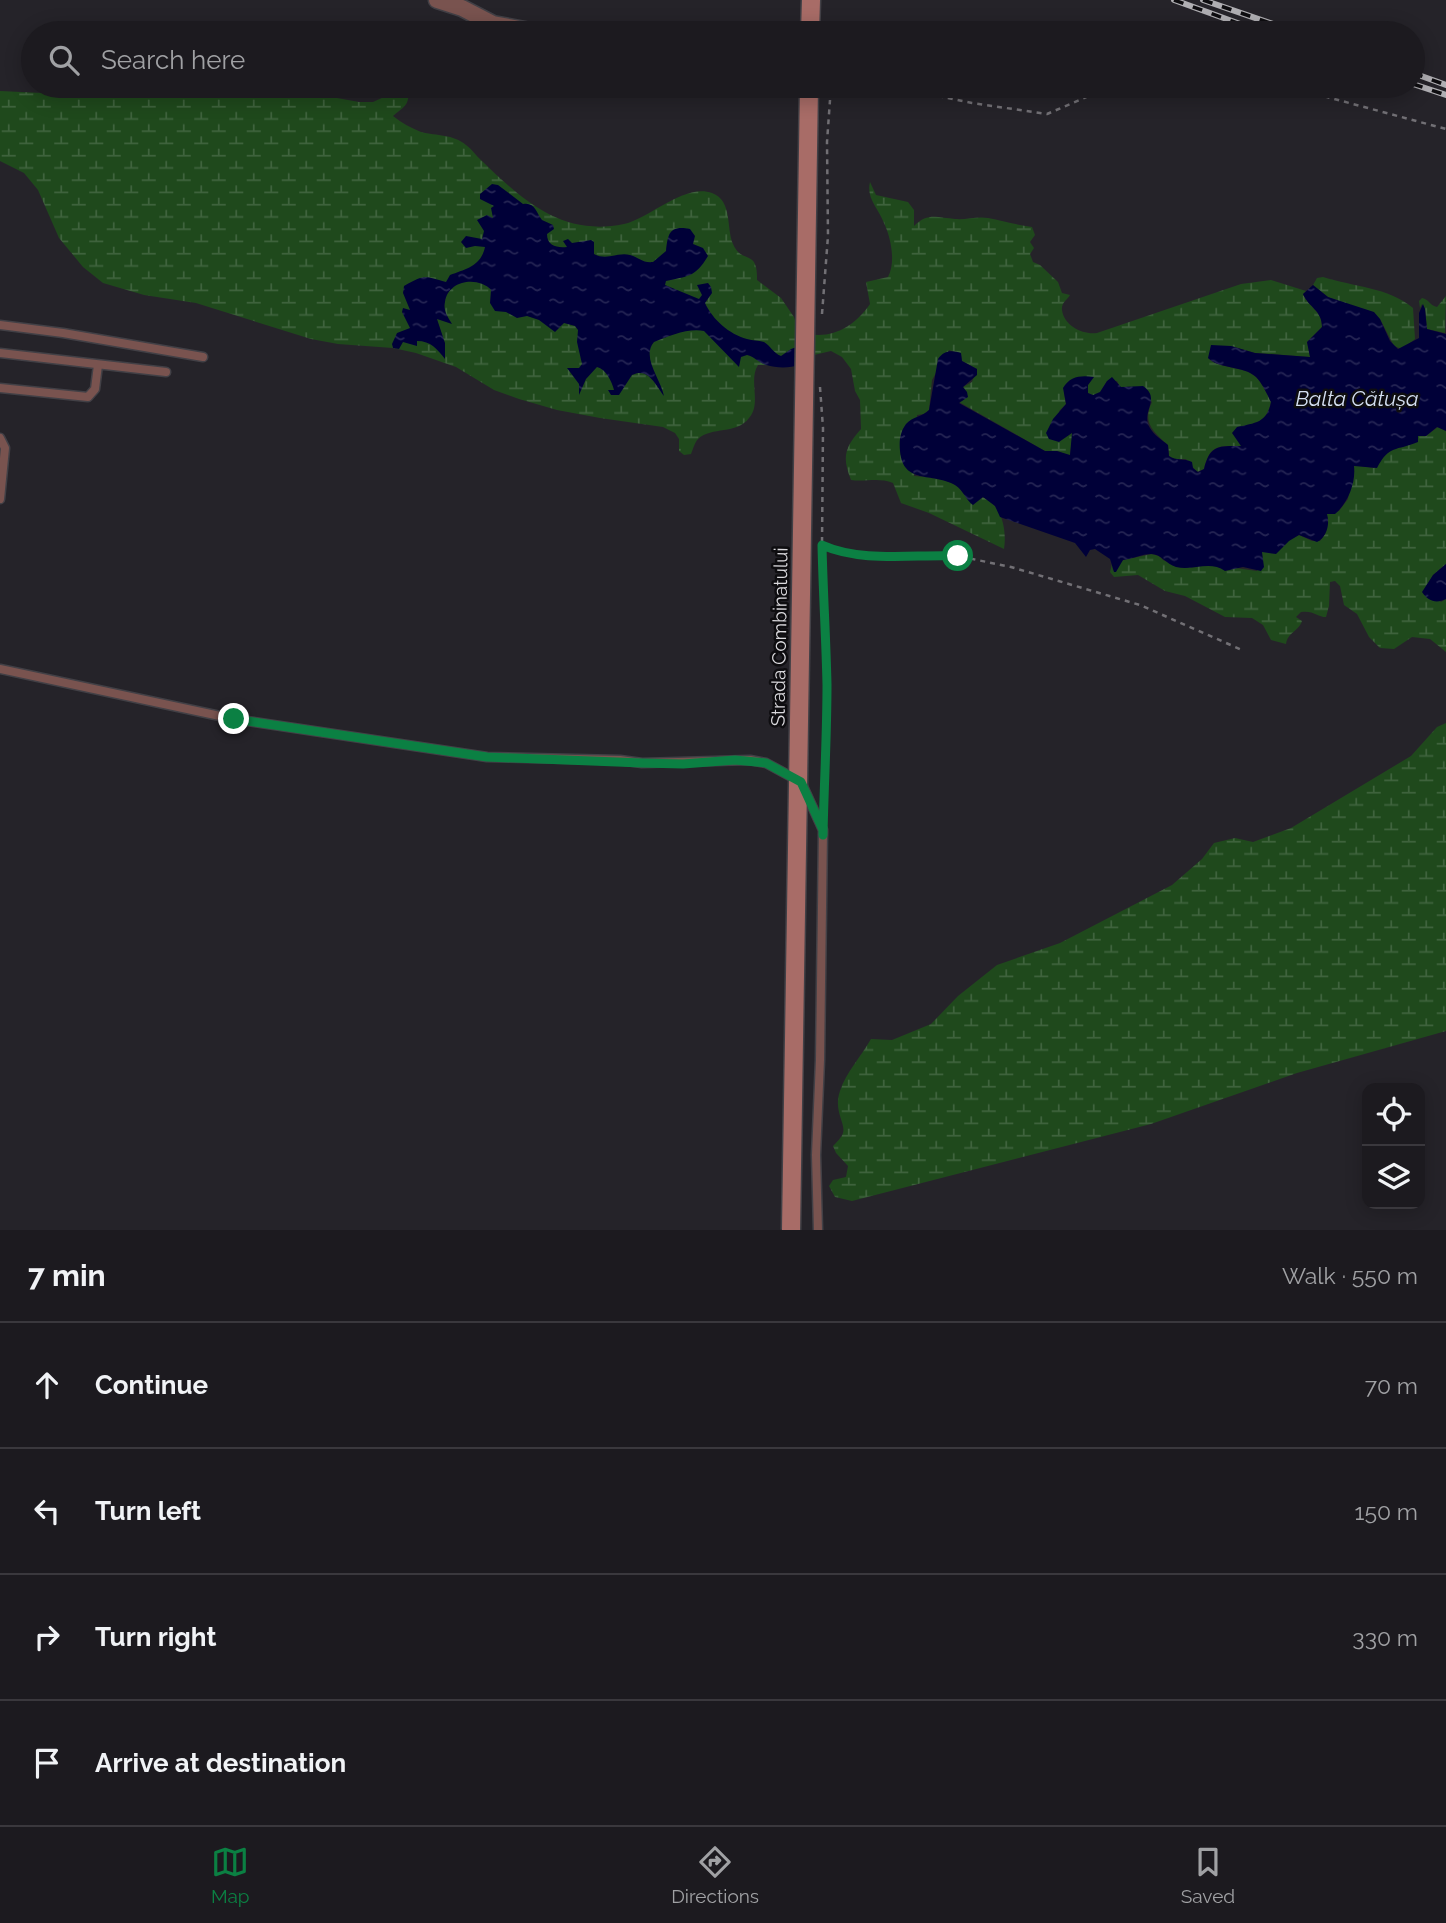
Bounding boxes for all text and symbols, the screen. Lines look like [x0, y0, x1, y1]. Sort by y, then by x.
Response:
search box [21, 21, 1425, 98]
icon: search [45, 41, 83, 79]
text: Search here [101, 45, 245, 75]
water label: Balta Cătușa [1295, 386, 1419, 411]
route start [942, 540, 973, 571]
street label: Strada Combinatului [766, 547, 792, 727]
route end [218, 703, 249, 734]
map controls [1362, 1083, 1425, 1209]
button: locate [1362, 1083, 1425, 1146]
button: layers [1362, 1146, 1425, 1209]
text: 7 min [28, 1258, 106, 1293]
text: Walk · 550 m [1282, 1262, 1418, 1289]
icon: ahead [28, 1366, 66, 1404]
text: Continue [95, 1370, 208, 1400]
text: 70 m [1365, 1372, 1418, 1399]
icon: left [28, 1492, 66, 1530]
text: Turn left [95, 1496, 201, 1526]
text: 150 m [1355, 1498, 1418, 1525]
icon: right [28, 1618, 66, 1656]
text: Turn right [95, 1622, 216, 1652]
text: 330 m [1352, 1624, 1418, 1651]
icon: arrive [28, 1744, 66, 1782]
text: Arrive at destination [95, 1748, 346, 1778]
tab: Map [211, 1843, 250, 1907]
tab: Directions [671, 1843, 759, 1907]
tab: Saved [1181, 1843, 1235, 1907]

